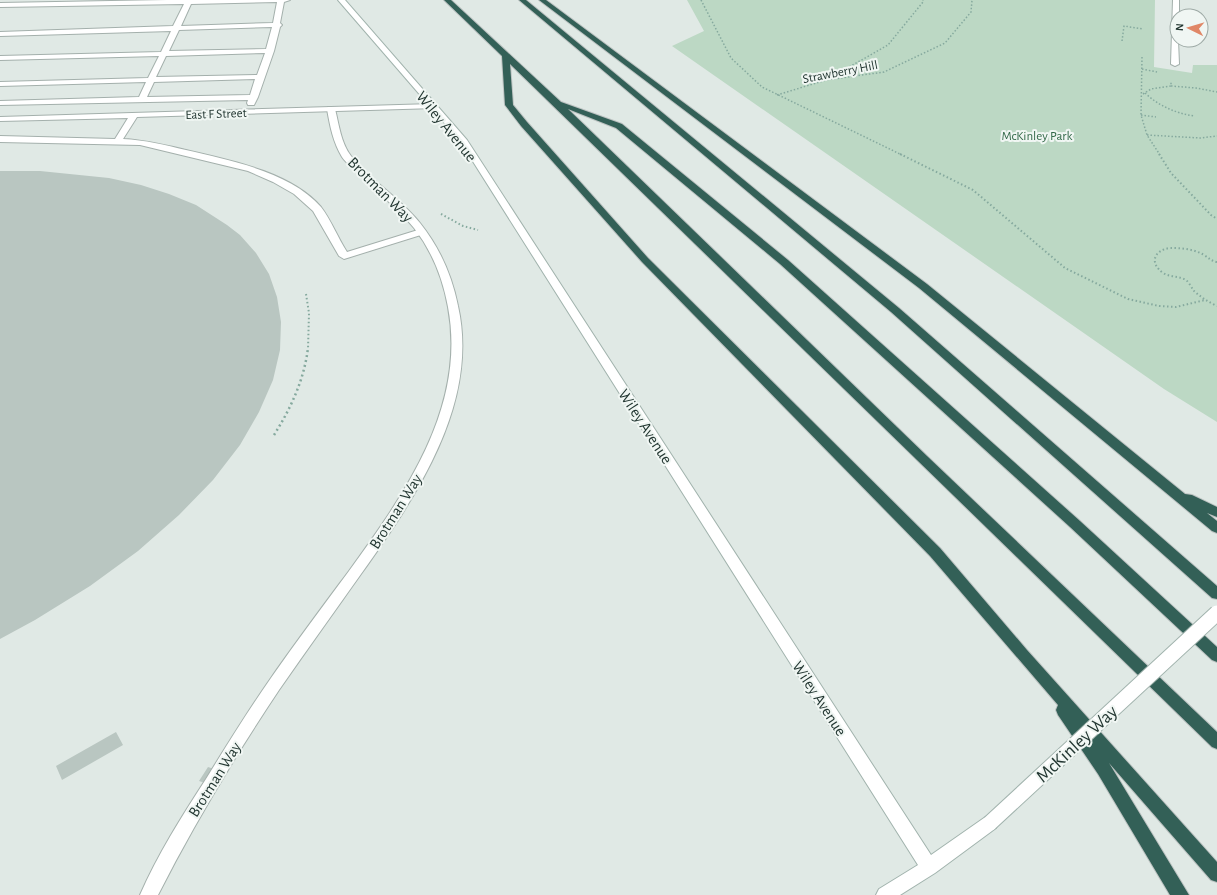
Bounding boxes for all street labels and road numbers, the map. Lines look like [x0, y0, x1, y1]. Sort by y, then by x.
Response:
street label: Strawberry Hill [802, 59, 879, 86]
street label: Wiley Avenue [412, 88, 479, 166]
street label: East F Street [185, 107, 247, 122]
street label: Brotman Way [344, 154, 416, 226]
street label: Wiley Avenue [614, 386, 675, 467]
street label: Brotman Way [367, 471, 426, 552]
street label: Wiley Avenue [788, 658, 849, 739]
street label: McKinley Way [1033, 702, 1121, 786]
street label: Brotman Way [186, 739, 245, 820]

